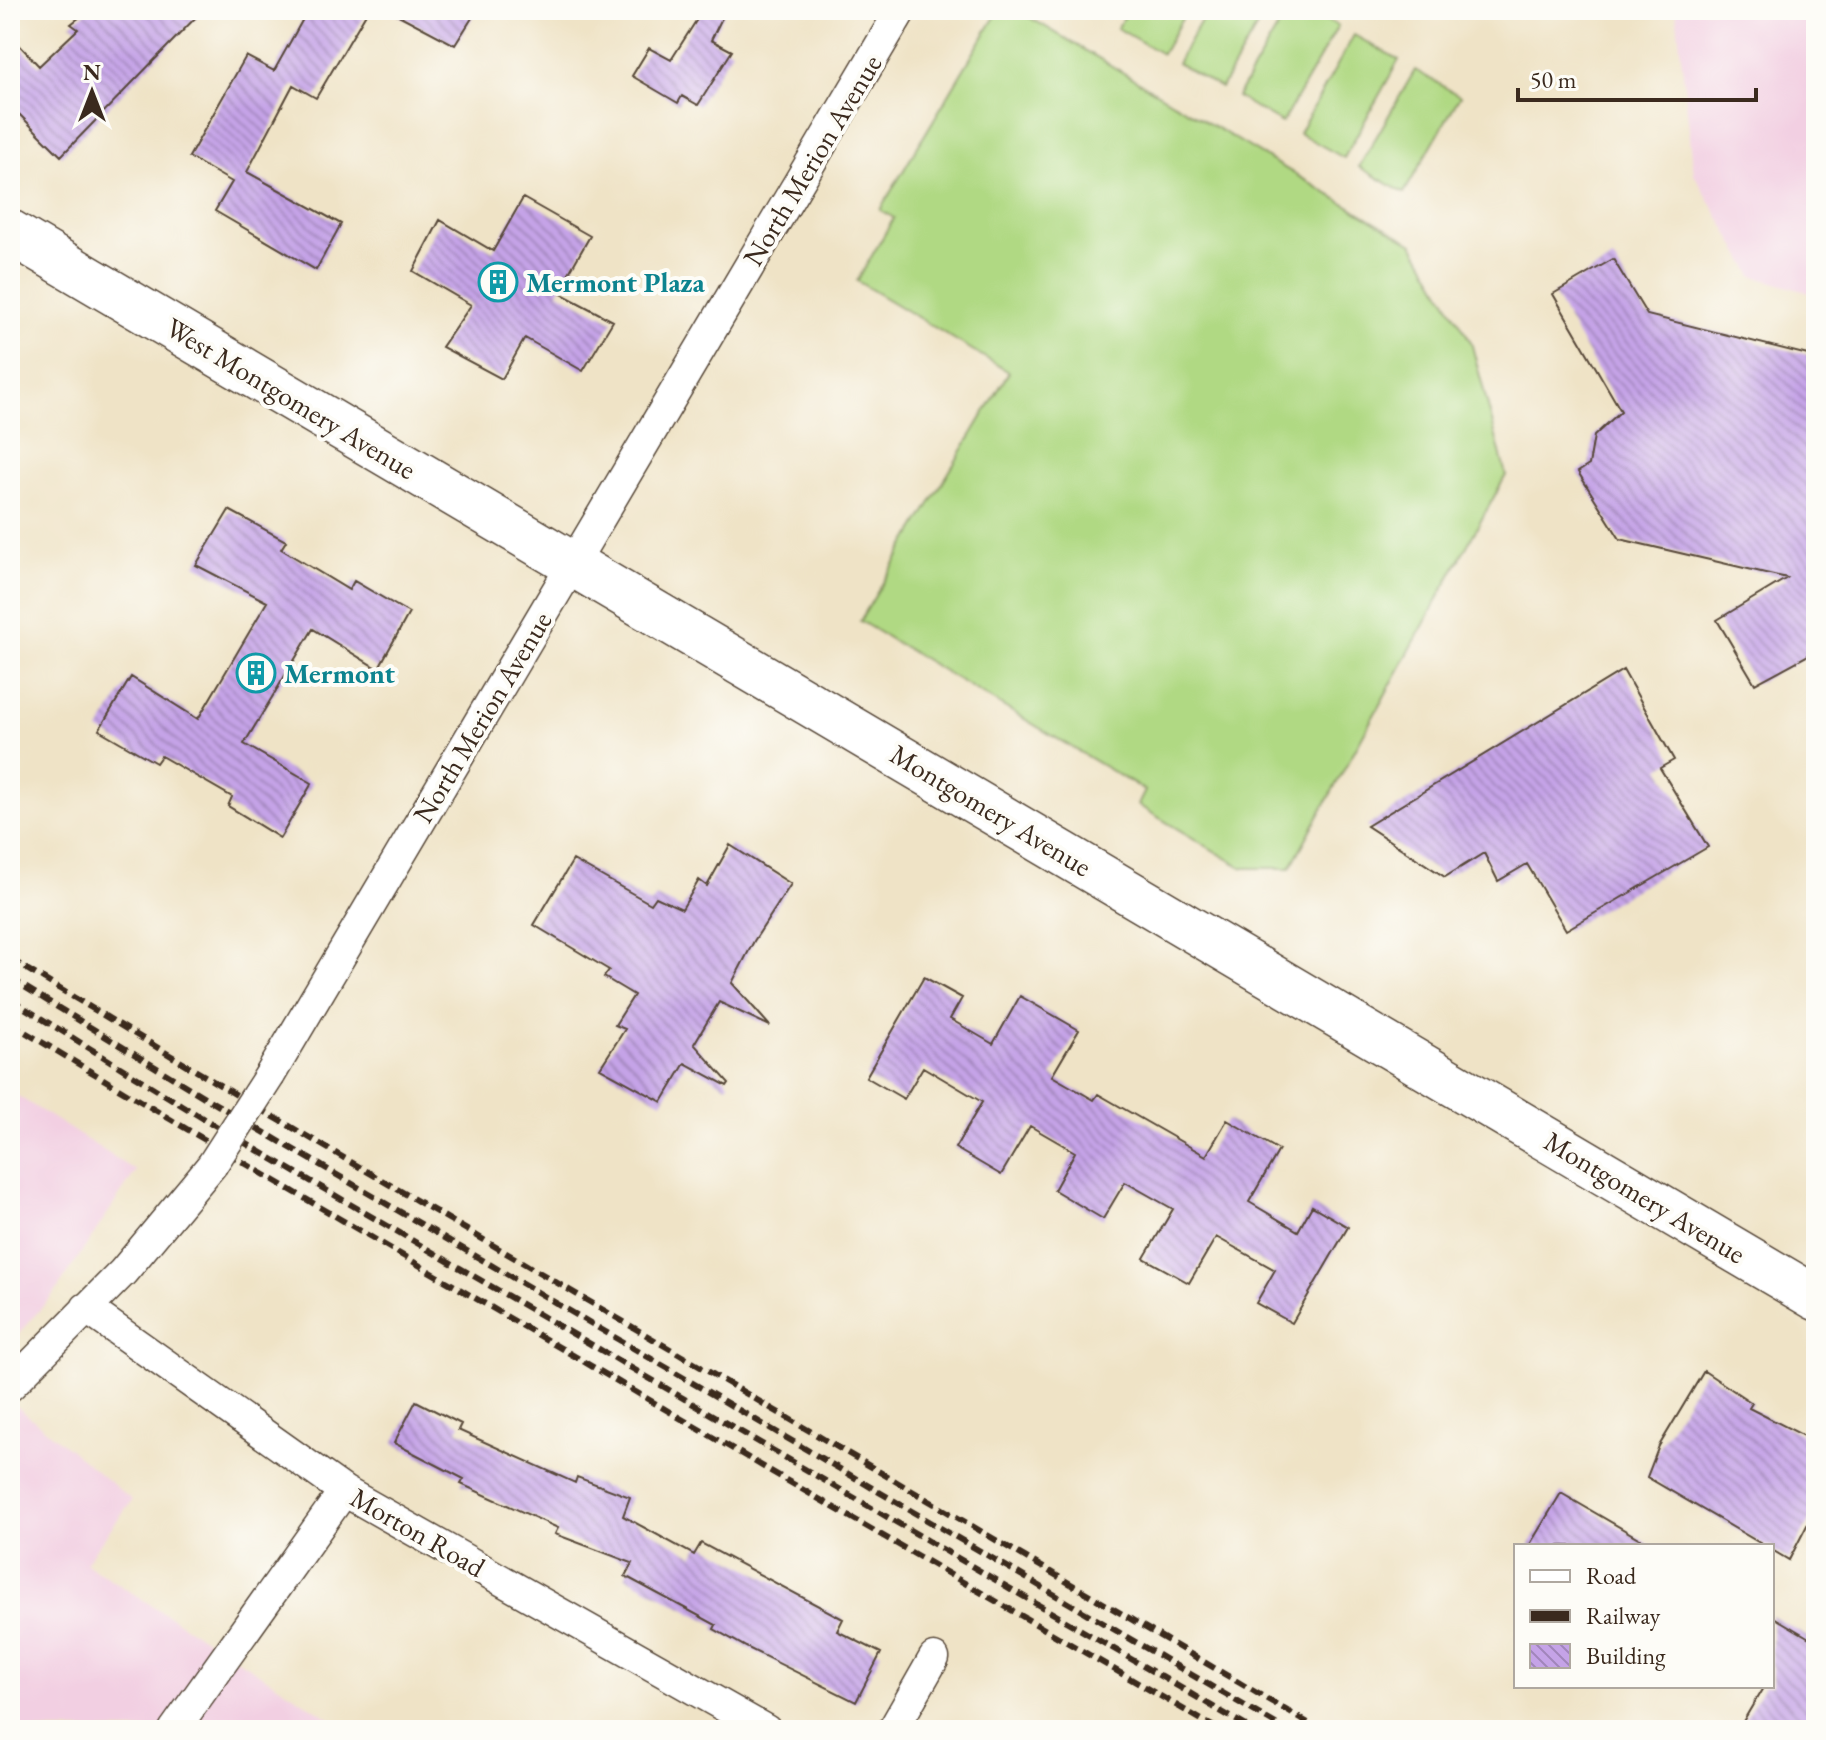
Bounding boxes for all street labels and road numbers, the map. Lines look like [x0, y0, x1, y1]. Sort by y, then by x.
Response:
street label: North Merion Avenue [735, 48, 889, 272]
street label: West Montgomery Avenue [159, 309, 423, 487]
street label: North Merion Avenue [405, 605, 559, 829]
street label: Montgomery Avenue [884, 736, 1098, 884]
street label: Montgomery Avenue [1538, 1123, 1752, 1271]
street label: Morton Road [344, 1479, 492, 1585]

